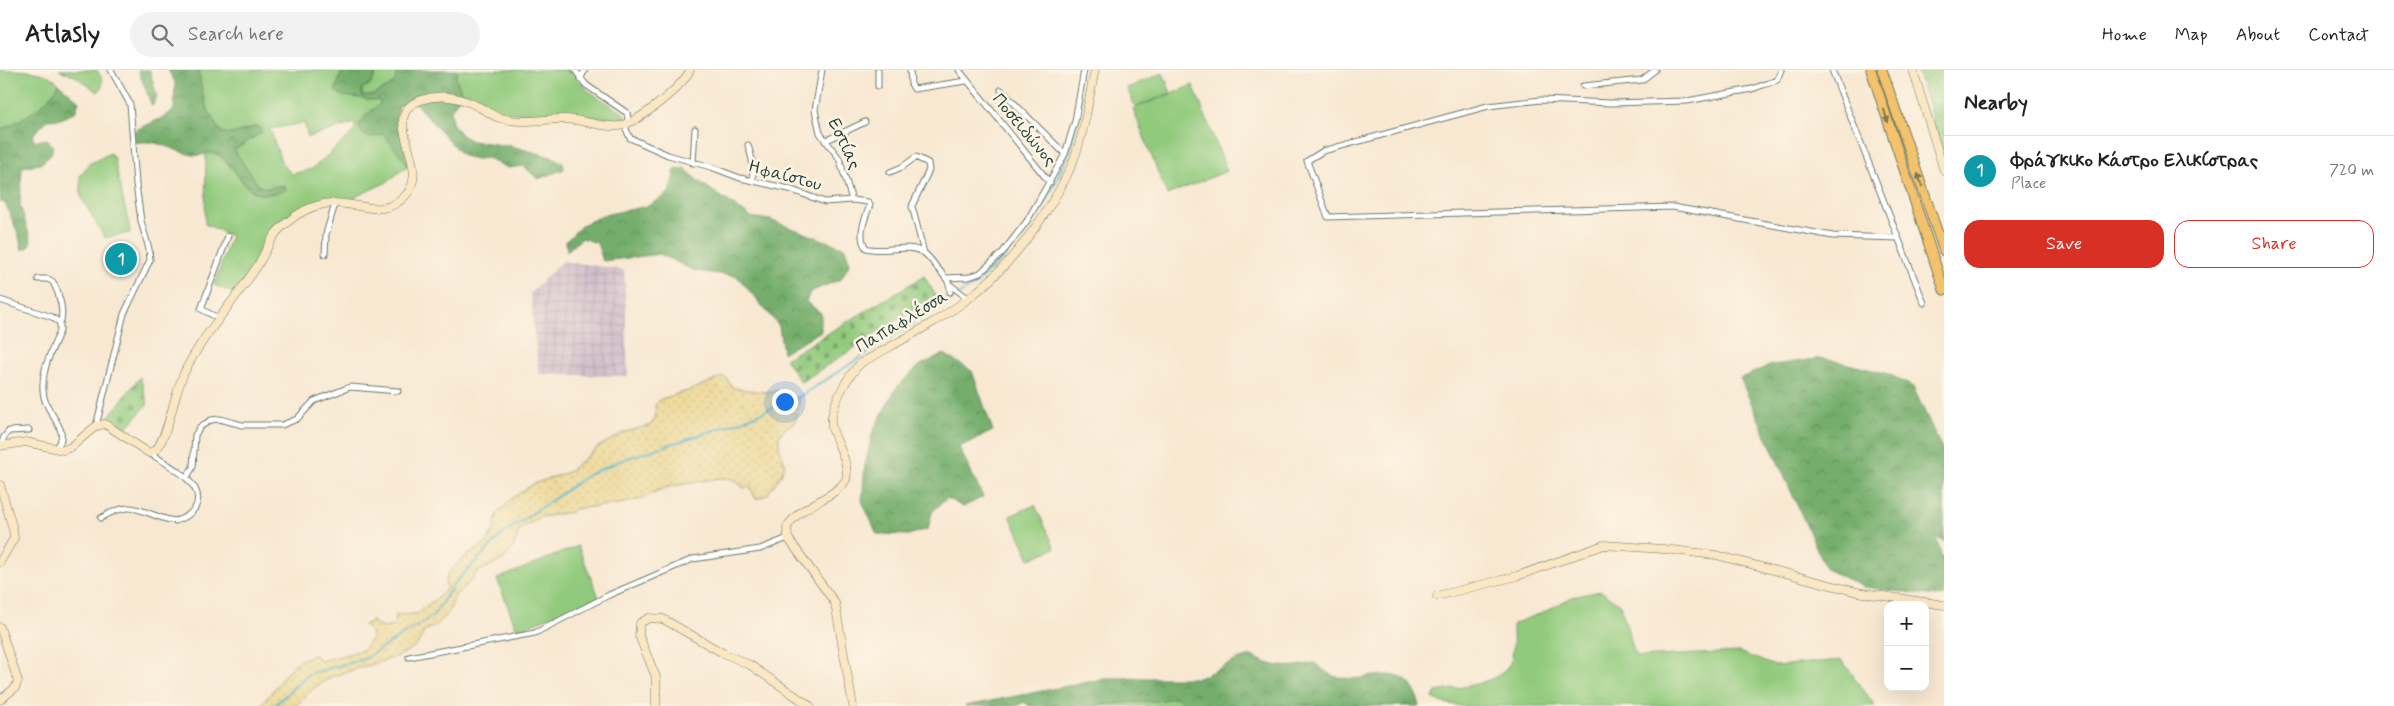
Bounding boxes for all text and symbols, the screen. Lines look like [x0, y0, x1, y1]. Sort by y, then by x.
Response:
search box [130, 12, 480, 57]
text: Atlasly [25, 19, 100, 50]
icon: search [148, 21, 176, 49]
text: Search here [188, 22, 284, 47]
text: Home [2102, 23, 2147, 47]
text: Map [2175, 23, 2208, 47]
text: About [2236, 23, 2280, 47]
text: Contact [2308, 23, 2369, 47]
street label: Ποσειδώνος [986, 88, 1062, 172]
text: Nearby [1964, 89, 2028, 117]
one-way arrow [1883, 109, 1891, 124]
street label: Εστίας [822, 114, 866, 174]
text: Φράγκικο Κάστρο Ελικίστρας [2011, 148, 2258, 173]
street label: Ηφαίστου [746, 155, 824, 197]
text: 1 [1976, 160, 1984, 181]
text: 720 m [2329, 160, 2374, 181]
one-way arrow [1915, 172, 1923, 187]
text: Place [2011, 173, 2046, 194]
button: Save [1964, 220, 2164, 268]
button: Share [2174, 220, 2374, 268]
pin: 1 [105, 240, 137, 278]
street label: Παπαφλέσσα [851, 284, 953, 359]
your location [772, 389, 798, 415]
map controls [1884, 601, 1929, 691]
button: + [1884, 601, 1929, 646]
button: − [1884, 646, 1929, 691]

